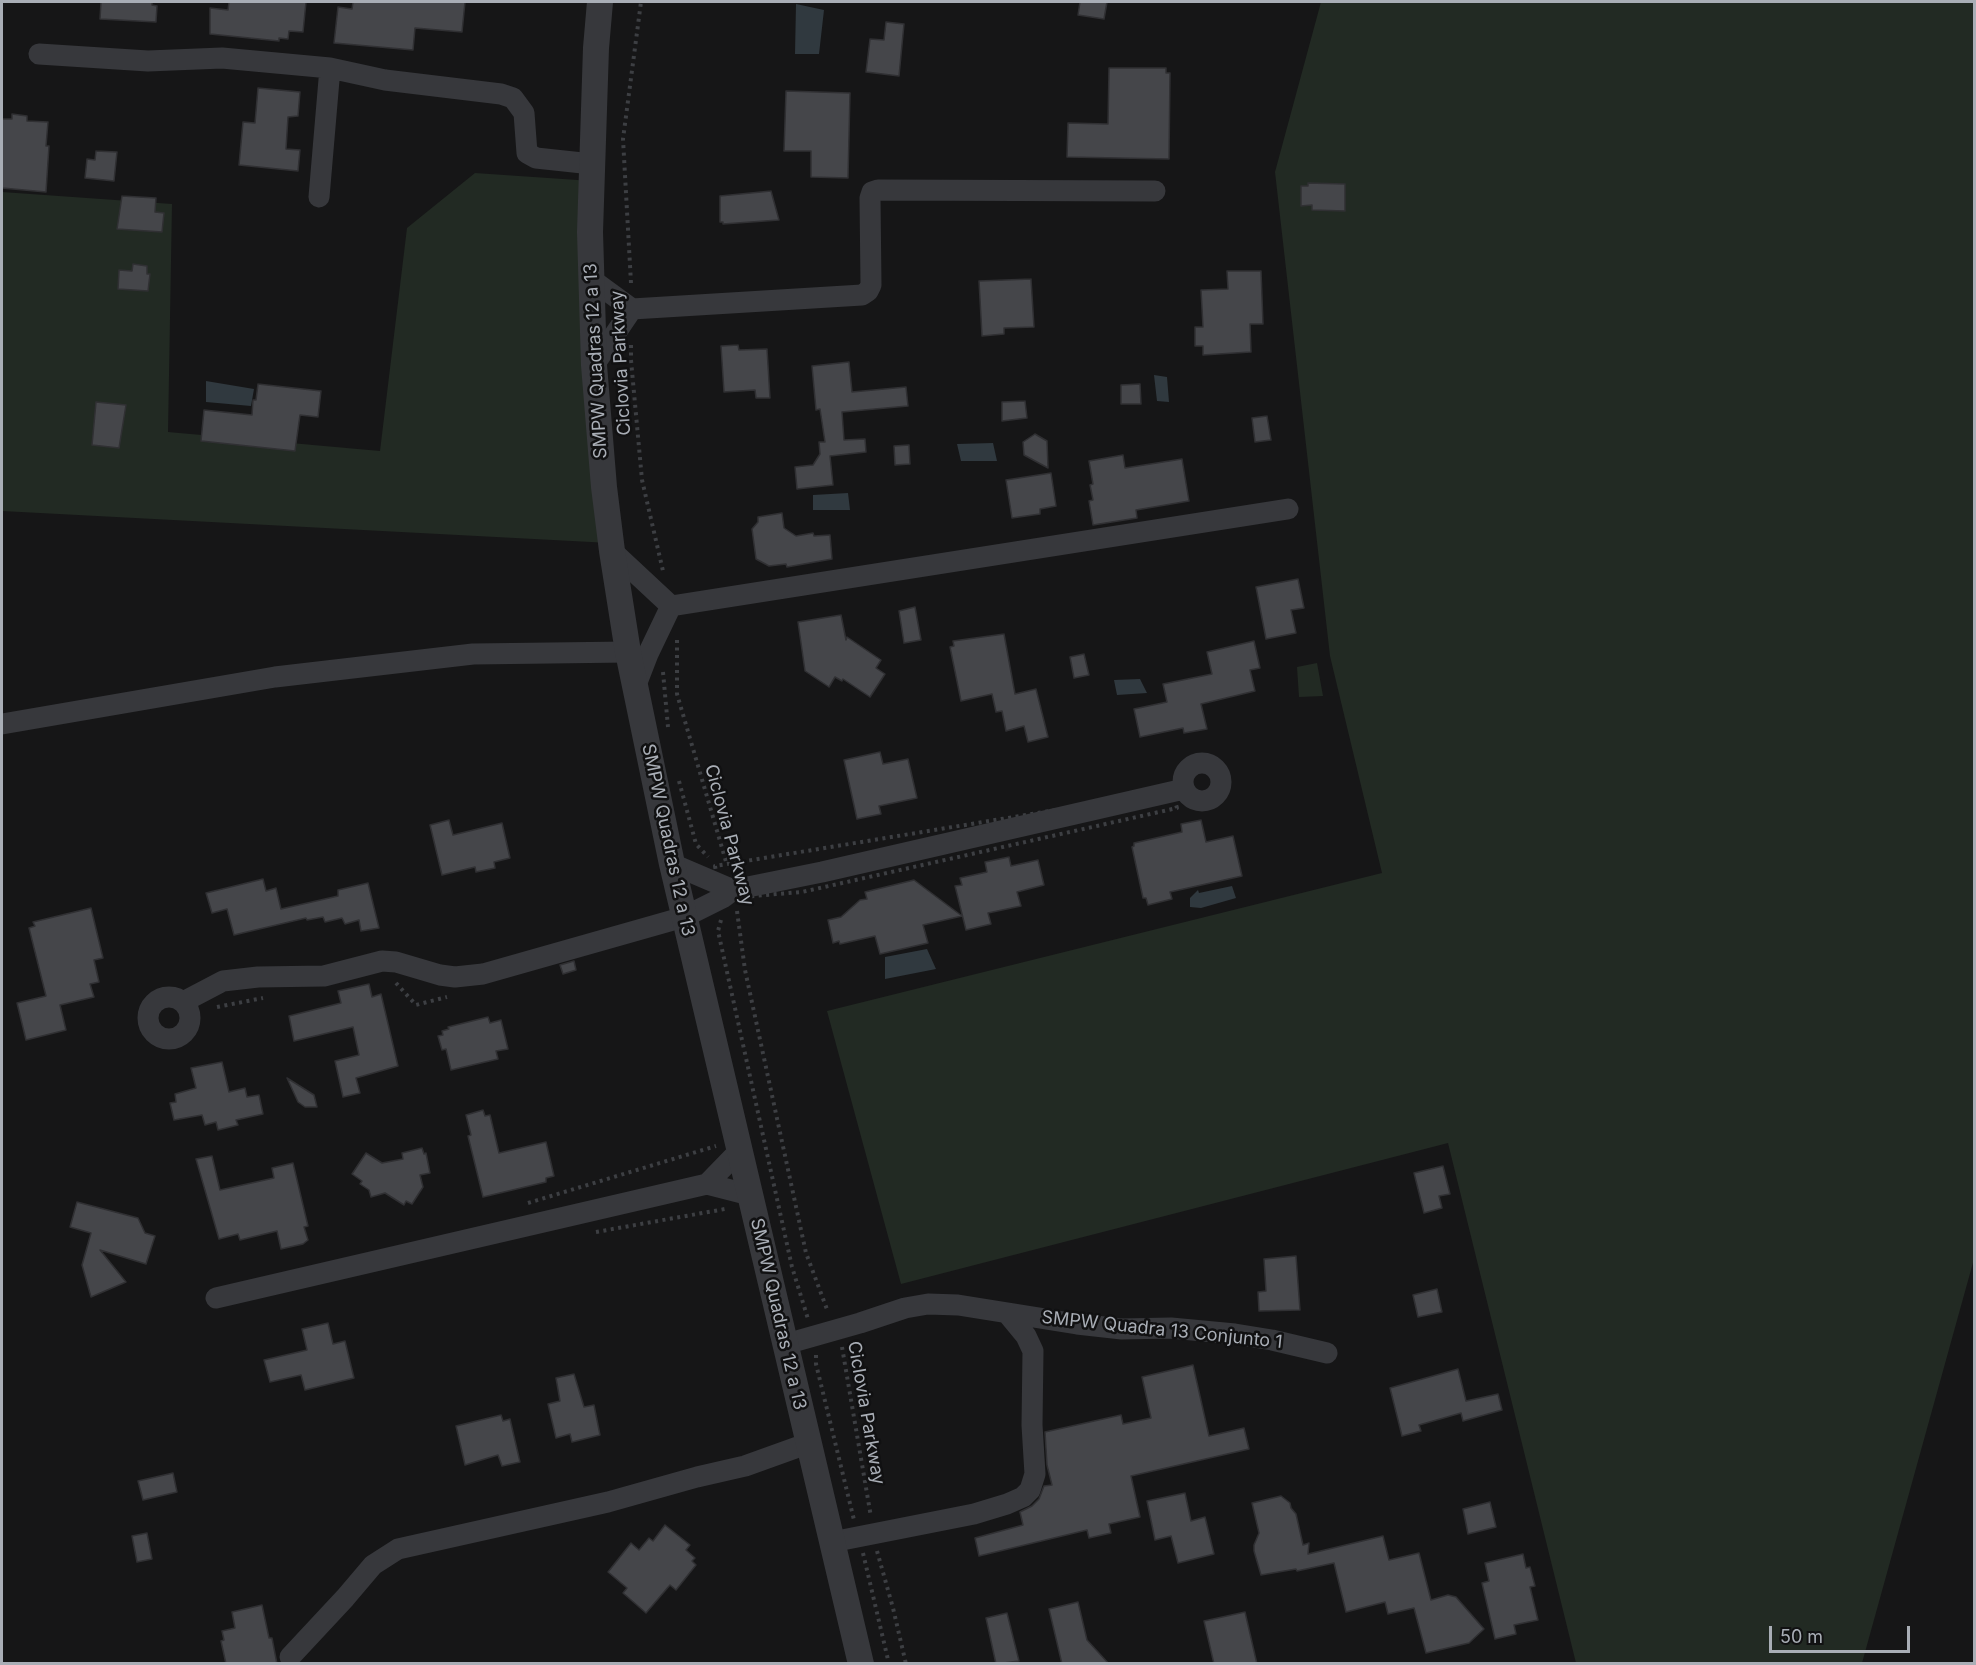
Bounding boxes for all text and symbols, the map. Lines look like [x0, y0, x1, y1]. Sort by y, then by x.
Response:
street label: SMPW Quadras 12 a 13 [580, 263, 612, 459]
street label: Ciclovia Parkway [606, 290, 636, 436]
street label: SMPW Quadras 12 a 13 [637, 742, 699, 938]
street label: Ciclovia Parkway [700, 762, 758, 908]
street label: SMPW Quadras 12 a 13 [745, 1216, 811, 1412]
street label: SMPW Quadra 13 Conjunto 1 [1040, 1307, 1284, 1353]
street label: Ciclovia Parkway [843, 1339, 889, 1487]
scale bar [1772, 1614, 1913, 1652]
text: 50 m [1780, 1626, 1823, 1647]

